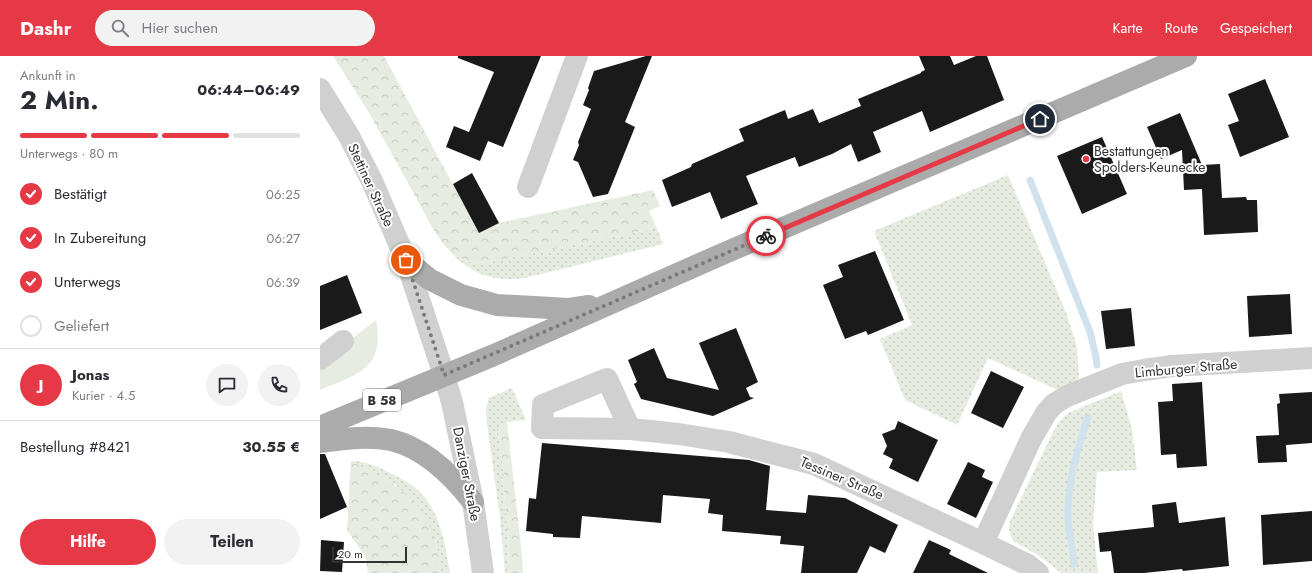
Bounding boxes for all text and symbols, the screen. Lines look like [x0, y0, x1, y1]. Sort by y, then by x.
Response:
search box [95, 10, 375, 46]
text: Dashr [20, 15, 71, 42]
icon: search [109, 17, 131, 39]
text: Hier suchen [141, 17, 218, 39]
text: Karte [1113, 18, 1143, 38]
text: Route [1165, 18, 1198, 38]
text: Gespeichert [1220, 18, 1292, 38]
text: Ankunft in [20, 66, 76, 85]
text: 06:44–06:49 [197, 79, 300, 101]
text: 2 Min. [20, 81, 99, 119]
pin [1023, 102, 1057, 136]
icon: home [1029, 108, 1051, 130]
street label: Stettiner Straße [343, 140, 399, 230]
place label: Bestattungen Spolders-Keunecke [1094, 141, 1206, 177]
text: Unterwegs · 80 m [20, 144, 118, 163]
marker: Bestattungen Spolders-Keunecke [1081, 154, 1091, 164]
icon: check [20, 183, 42, 205]
text: Bestätigt [54, 183, 107, 205]
text: 06:25 [266, 185, 300, 204]
courier [746, 216, 786, 256]
icon: bike [755, 225, 777, 247]
icon: check [20, 227, 42, 249]
text: In Zubereitung [54, 227, 146, 249]
text: 06:27 [267, 229, 300, 248]
pin [389, 243, 423, 277]
icon: bag [395, 249, 417, 271]
icon: check [20, 271, 42, 293]
text: Unterwegs [54, 271, 120, 293]
text: 06:39 [266, 273, 300, 292]
text: Geliefert [54, 315, 109, 337]
street label: Limburger Straße [1134, 354, 1238, 382]
text: Jonas [72, 364, 109, 386]
button: chat [206, 364, 248, 406]
button: phone [258, 364, 300, 406]
text: J [39, 374, 43, 396]
text: Kurier · 4.5 [72, 386, 135, 405]
road number: B 58 [363, 389, 401, 411]
street label: Danziger Straße [448, 425, 486, 523]
text: Bestellung #8421 [20, 436, 130, 458]
text: 30.55 € [242, 436, 300, 458]
street label: Tessiner Straße [797, 452, 887, 504]
button: Hilfe [20, 519, 156, 565]
button: Teilen [164, 519, 300, 565]
scale bar [332, 545, 407, 564]
text: 20 m [338, 546, 363, 562]

